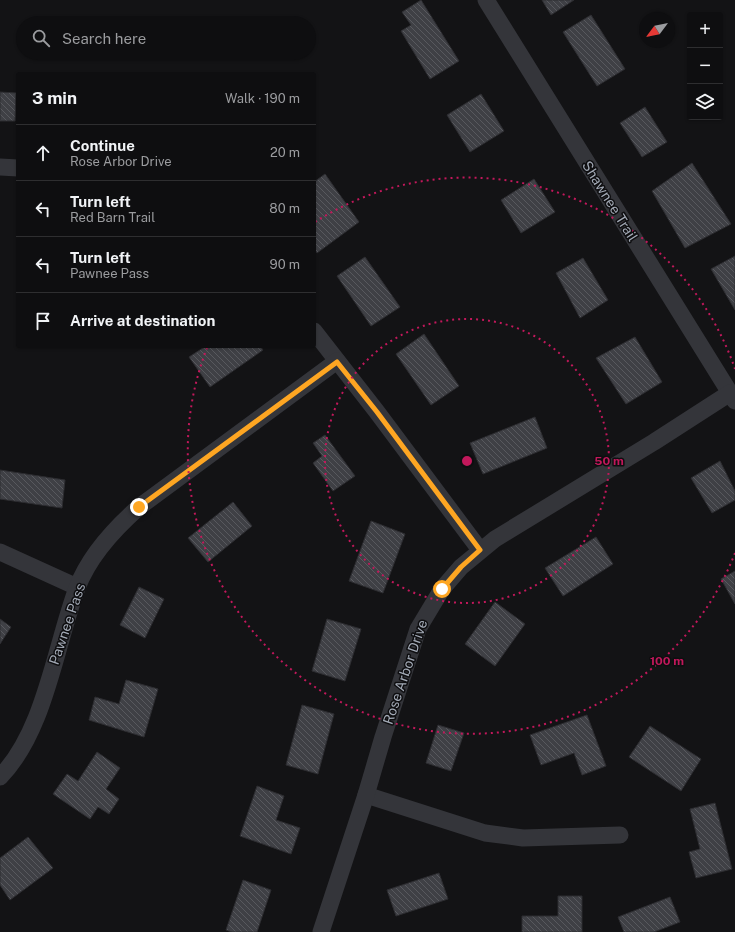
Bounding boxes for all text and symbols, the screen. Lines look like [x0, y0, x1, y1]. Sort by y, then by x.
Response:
north arrow [639, 12, 675, 48]
map controls [687, 12, 723, 120]
button: + [687, 12, 723, 48]
search box [16, 16, 316, 60]
icon: search [30, 27, 52, 49]
text: Search here [62, 30, 146, 47]
button: − [687, 48, 723, 84]
button: layers [687, 84, 723, 120]
text: 3 min [32, 88, 77, 108]
text: Walk · 190 m [225, 91, 300, 106]
text: Continue [70, 137, 135, 154]
icon: ahead [32, 142, 54, 164]
text: 20 m [270, 145, 300, 160]
text: Rose Arbor Drive [70, 154, 172, 169]
street label: Shawnee Trail [579, 158, 641, 244]
text: Turn left [70, 193, 131, 210]
icon: left [32, 198, 54, 220]
text: 80 m [269, 201, 300, 216]
text: Red Barn Trail [70, 210, 155, 225]
text: Turn left [70, 249, 131, 266]
icon: left [32, 254, 54, 276]
text: 90 m [270, 257, 300, 272]
text: Pawnee Pass [70, 266, 149, 281]
icon: arrive [32, 310, 54, 332]
text: Arrive at destination [70, 312, 215, 329]
centre of rings [460, 454, 474, 468]
text: 50 m [594, 454, 624, 468]
route end [130, 498, 148, 516]
route start [433, 580, 451, 598]
street label: Pawnee Pass [46, 581, 88, 667]
street label: Rose Arbor Drive [380, 618, 430, 726]
text: 100 m [650, 654, 684, 668]

